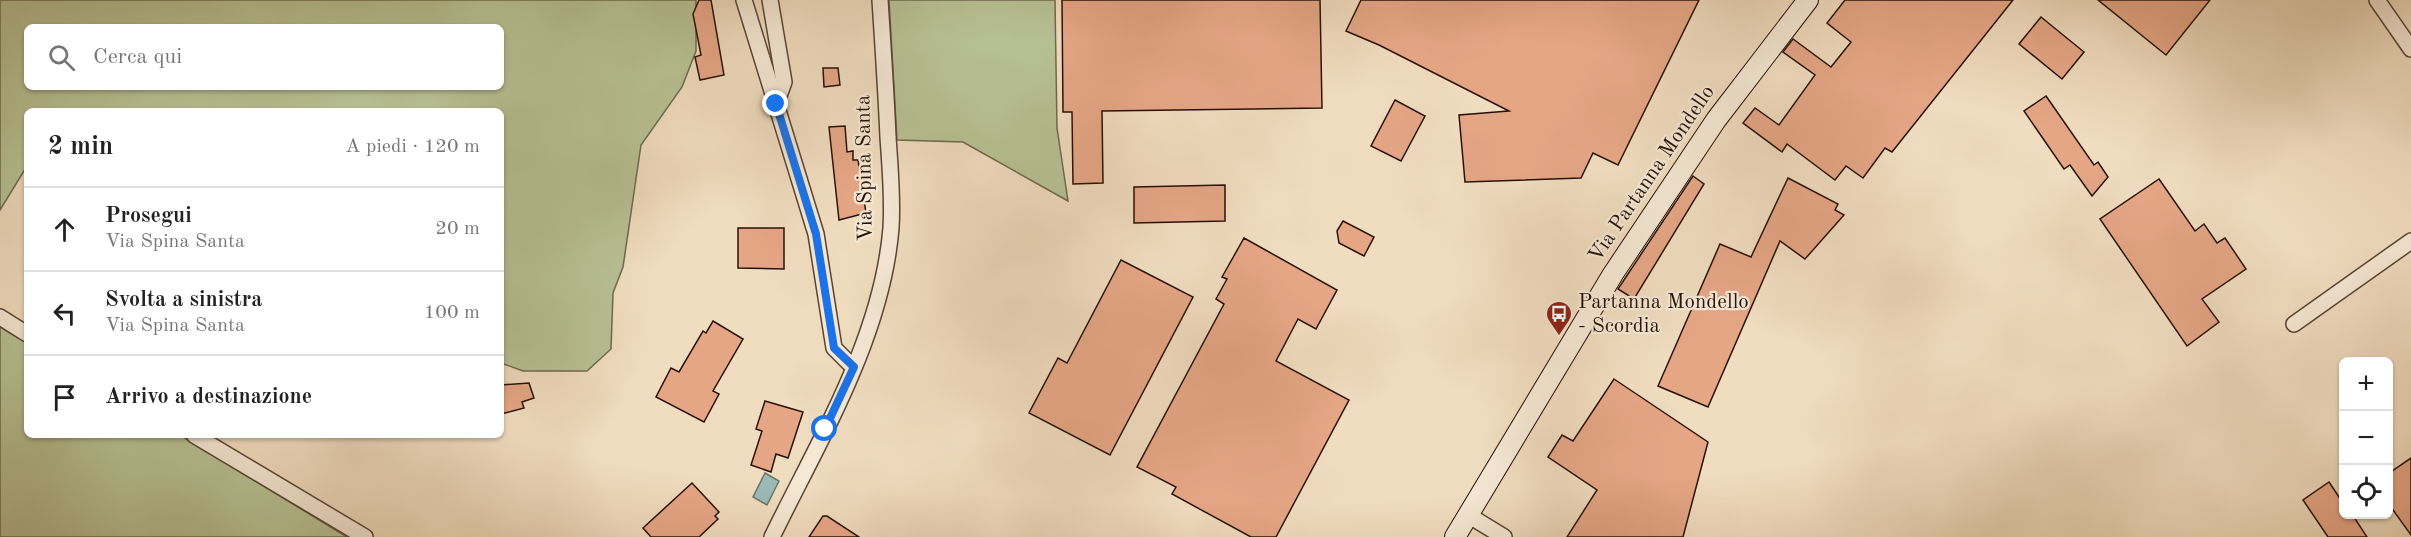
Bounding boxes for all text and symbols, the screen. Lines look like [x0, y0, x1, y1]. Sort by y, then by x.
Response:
search box [24, 24, 504, 90]
icon: search [45, 41, 78, 74]
text: Cerca qui [93, 46, 182, 68]
street label: Via Partanna Mondello [1585, 82, 1719, 266]
route end [762, 90, 788, 116]
street label: Via Spina Santa [853, 94, 877, 242]
text: 2 min [48, 134, 113, 160]
text: A piedi · 120 m [345, 137, 480, 157]
text: Prosegui [105, 205, 192, 227]
icon: ahead [48, 213, 81, 246]
text: 20 m [435, 219, 480, 239]
text: Via Spina Santa [105, 232, 245, 252]
text: Svolta a sinistra [105, 289, 263, 311]
place label: Partanna Mondello - Scordia [1578, 292, 1749, 337]
icon: left [48, 297, 81, 330]
bus stop icon: Partanna Mondello - Scordia [1544, 299, 1574, 337]
text: 100 m [424, 303, 480, 323]
text: Via Spina Santa [105, 316, 245, 336]
map controls [2339, 357, 2393, 519]
button: + [2339, 357, 2393, 411]
icon: arrive [48, 381, 81, 414]
text: Arrivo a destinazione [105, 386, 312, 408]
button: − [2339, 411, 2393, 465]
route start [811, 415, 837, 441]
button: locate [2339, 465, 2393, 519]

